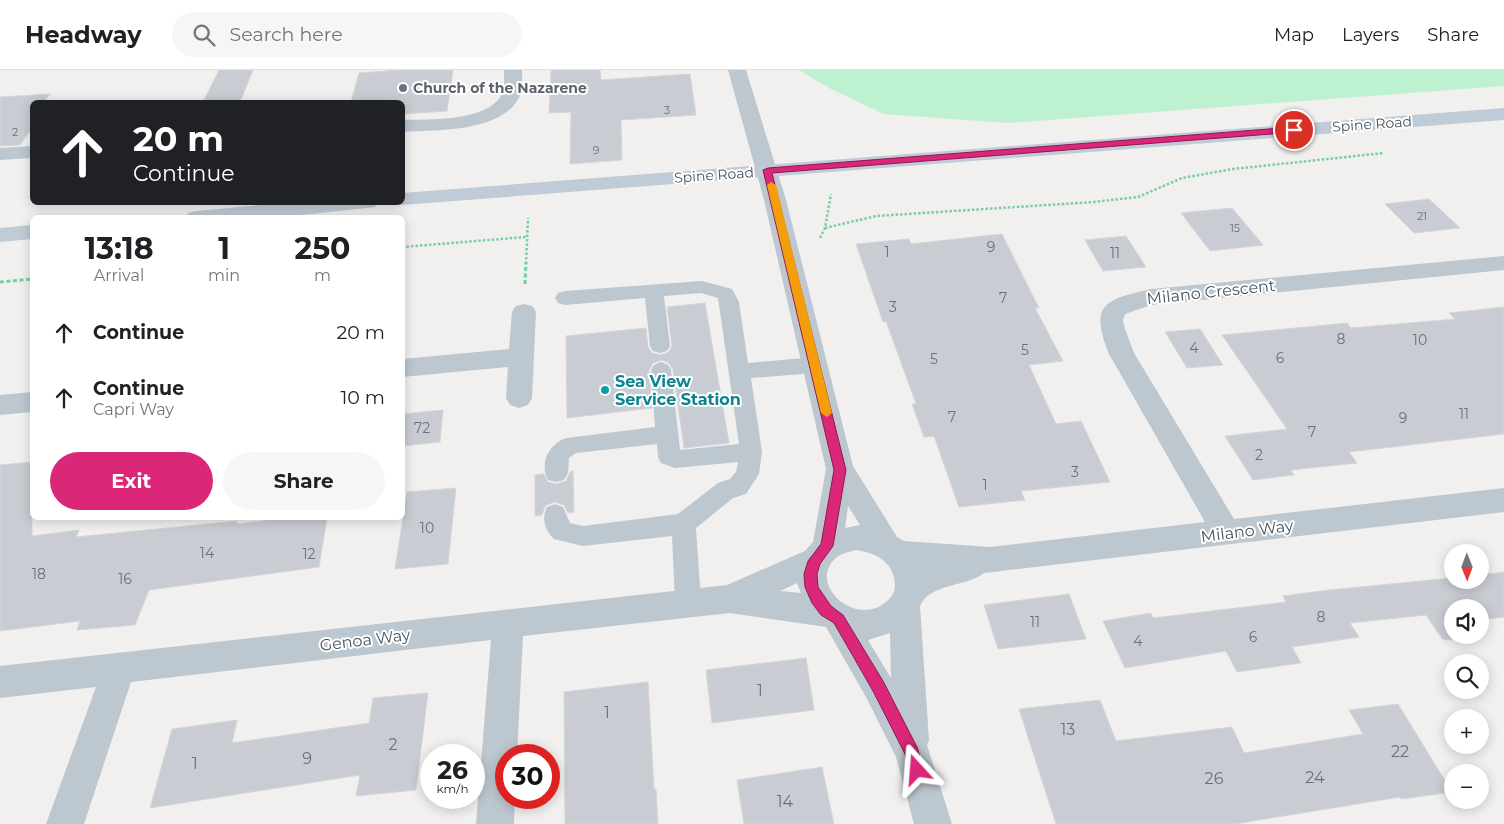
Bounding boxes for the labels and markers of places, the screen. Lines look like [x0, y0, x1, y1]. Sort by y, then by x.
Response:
place label: Church of the Nazarene [413, 79, 587, 97]
marker: Church of the Nazarene [397, 82, 409, 94]
pin [1273, 109, 1315, 151]
place label: Sea View Service Station [615, 372, 741, 409]
marker: Sea View Service Station [599, 384, 611, 396]

